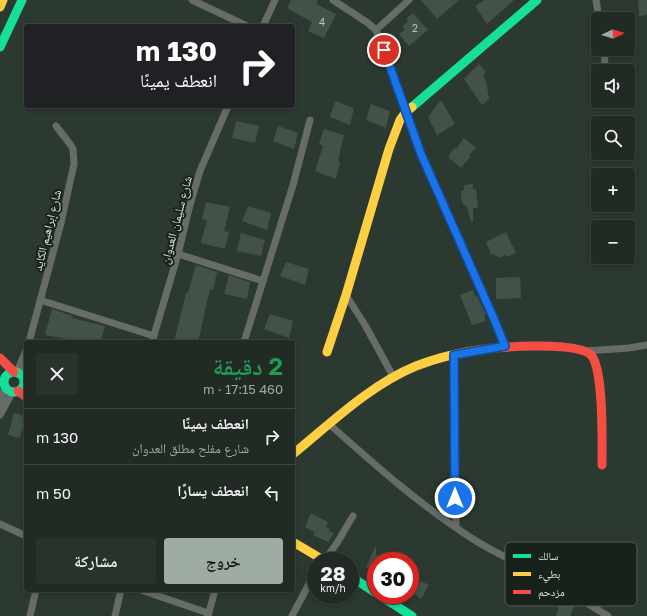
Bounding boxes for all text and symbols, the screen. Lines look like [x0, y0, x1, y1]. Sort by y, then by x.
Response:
north arrow [591, 12, 635, 56]
map controls [591, 12, 635, 264]
house number: 4 [319, 16, 325, 28]
house number: 2 [412, 22, 418, 34]
pin [367, 33, 401, 67]
text: 130 m [136, 34, 217, 67]
icon: arrive [373, 39, 395, 61]
icon: right [231, 40, 283, 92]
button: sound [591, 64, 635, 108]
text: انعطف يمينًا [140, 69, 217, 91]
button: search [591, 116, 635, 160]
button: + [591, 168, 635, 212]
street label: شارع سليمان العدوان [157, 174, 196, 266]
street label: شارع إبراهيم الكايد [30, 188, 65, 272]
button: − [591, 220, 635, 264]
text: 2 دقيقة [213, 351, 283, 380]
button: close [36, 353, 78, 395]
text: 460 m · 17:15 [203, 381, 283, 397]
text: انعطف يمينًا [182, 414, 249, 432]
icon: right [261, 426, 283, 448]
text: 130 m [36, 428, 78, 446]
text: شارع مفلح مطلق العدوان [132, 440, 249, 456]
position arrow [434, 477, 476, 519]
text: انعطف يسارًا [177, 481, 249, 499]
icon: left [261, 482, 283, 504]
text: 50 m [36, 484, 71, 502]
button: مشاركة [36, 538, 156, 584]
button: خروج [164, 538, 283, 584]
legend [505, 542, 637, 606]
text: سالك [538, 549, 558, 562]
speed limit sign: 30 [367, 552, 419, 604]
text: 28 [320, 561, 345, 585]
text: بطيء [538, 567, 560, 583]
text: km/h [320, 582, 346, 594]
text: مزدحم [538, 585, 565, 600]

